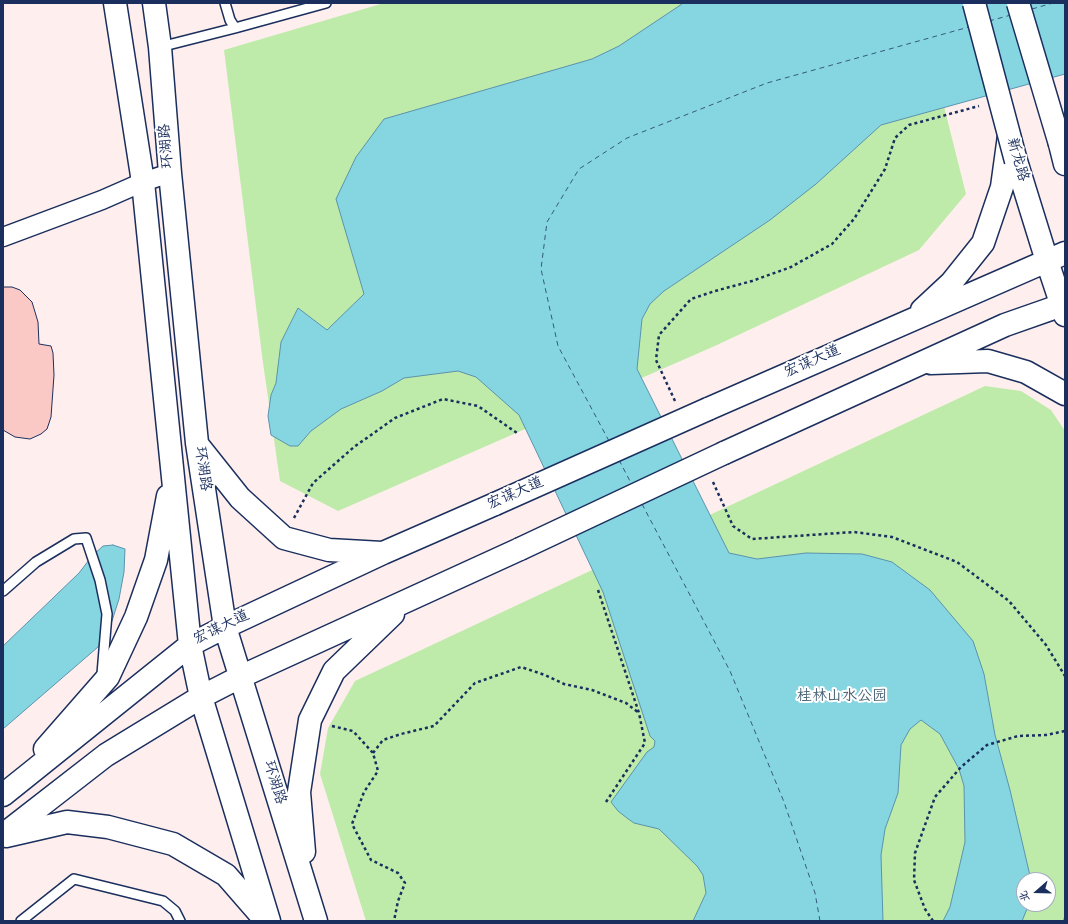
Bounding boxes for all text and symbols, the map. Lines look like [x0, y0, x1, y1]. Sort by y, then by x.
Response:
street label: 环湖路 [157, 123, 179, 169]
street label: 新龙路 [1001, 136, 1031, 184]
street label: 宏谋大道 [782, 343, 844, 383]
street label: 环湖路 [189, 445, 213, 493]
street label: 宏谋大道 [485, 475, 547, 515]
street label: 宏谋大道 [191, 608, 253, 650]
park label: 桂林山水公园 [797, 689, 887, 707]
street label: 环湖路 [258, 759, 288, 807]
north arrow [1016, 872, 1056, 912]
text: 北 [1016, 888, 1035, 904]

